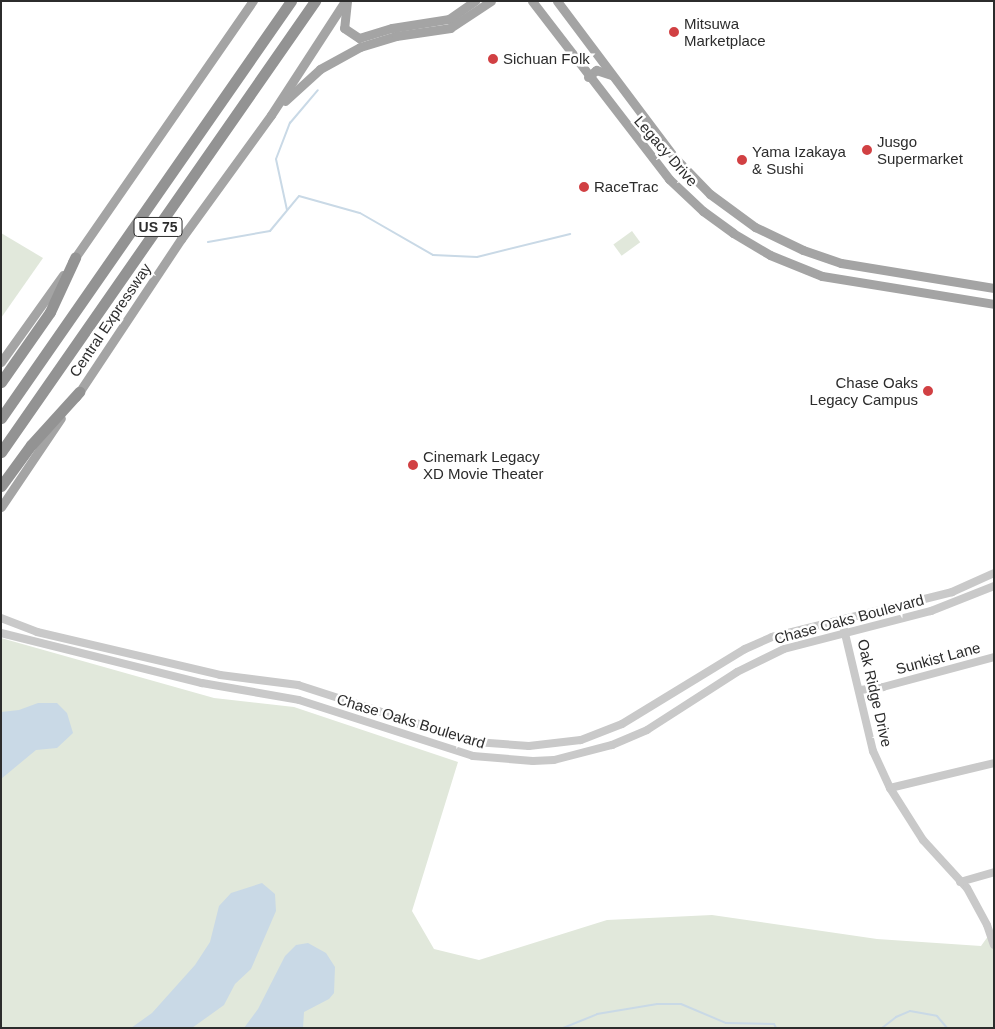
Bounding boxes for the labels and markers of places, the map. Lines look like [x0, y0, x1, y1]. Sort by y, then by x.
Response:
place label: Mitsuwa Marketplace [684, 14, 766, 49]
marker: Mitsuwa Marketplace [668, 26, 680, 38]
place label: Sichuan Folk [503, 50, 590, 68]
marker: Sichuan Folk [487, 53, 499, 65]
place label: Jusgo Supermarket [877, 132, 963, 167]
place label: Yama Izakaya & Sushi [752, 142, 846, 177]
marker: Jusgo Supermarket [861, 144, 873, 156]
marker: Yama Izakaya & Sushi [736, 154, 748, 166]
place label: RaceTrac [594, 178, 658, 196]
marker: RaceTrac [578, 181, 590, 193]
place label: Chase Oaks Legacy Campus [810, 373, 918, 408]
marker: Chase Oaks Legacy Campus [922, 385, 934, 397]
place label: Cinemark Legacy XD Movie Theater [423, 447, 544, 482]
marker: Cinemark Legacy XD Movie Theater [407, 459, 419, 471]

